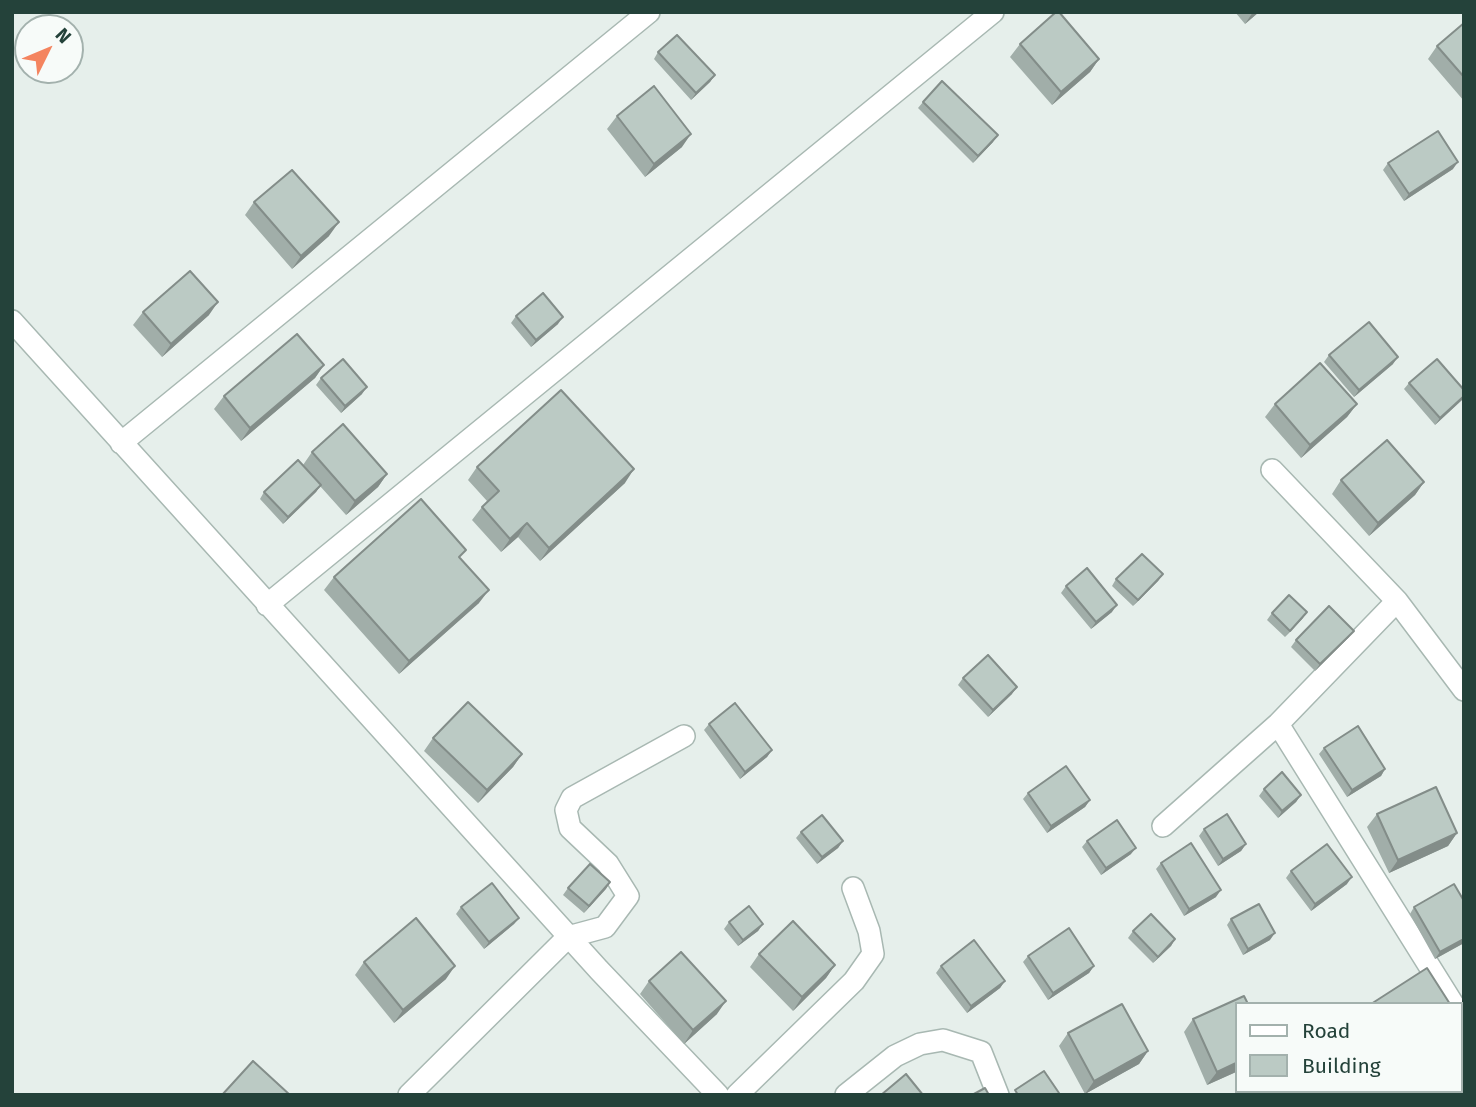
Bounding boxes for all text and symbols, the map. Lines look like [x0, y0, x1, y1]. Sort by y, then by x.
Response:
north arrow [14, 14, 84, 84]
text: N [51, 23, 76, 48]
legend [1234, 1002, 1462, 1093]
text: Road [1302, 1018, 1350, 1044]
text: Building [1302, 1053, 1381, 1079]

